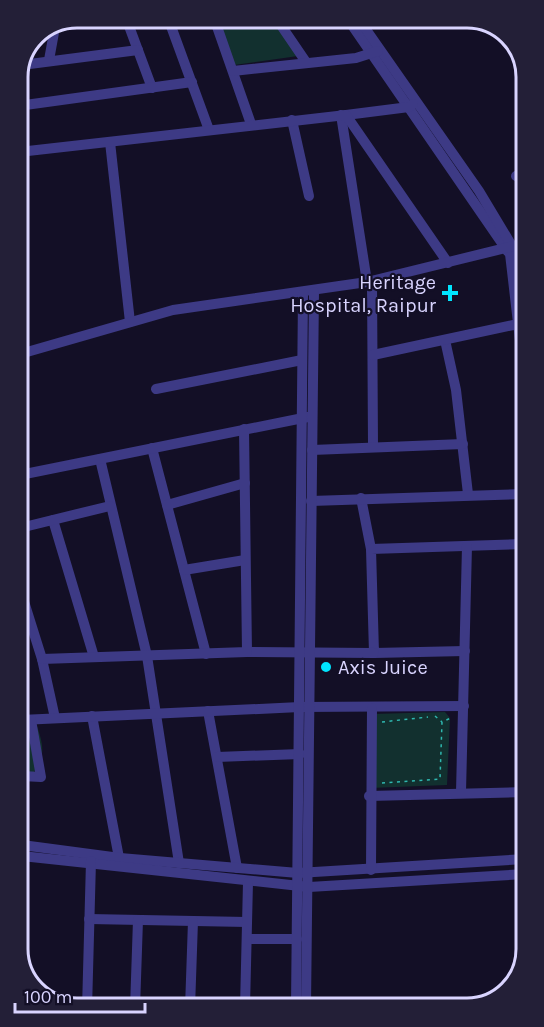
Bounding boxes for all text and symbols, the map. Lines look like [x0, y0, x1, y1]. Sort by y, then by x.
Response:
place label: Heritage Hospital, Raipur [290, 271, 437, 317]
marker: Heritage Hospital, Raipur [441, 284, 459, 302]
place label: Axis Juice [338, 656, 428, 679]
marker: Axis Juice [319, 660, 333, 674]
scale bar [15, 976, 146, 1014]
text: 100 m [24, 986, 72, 1008]

